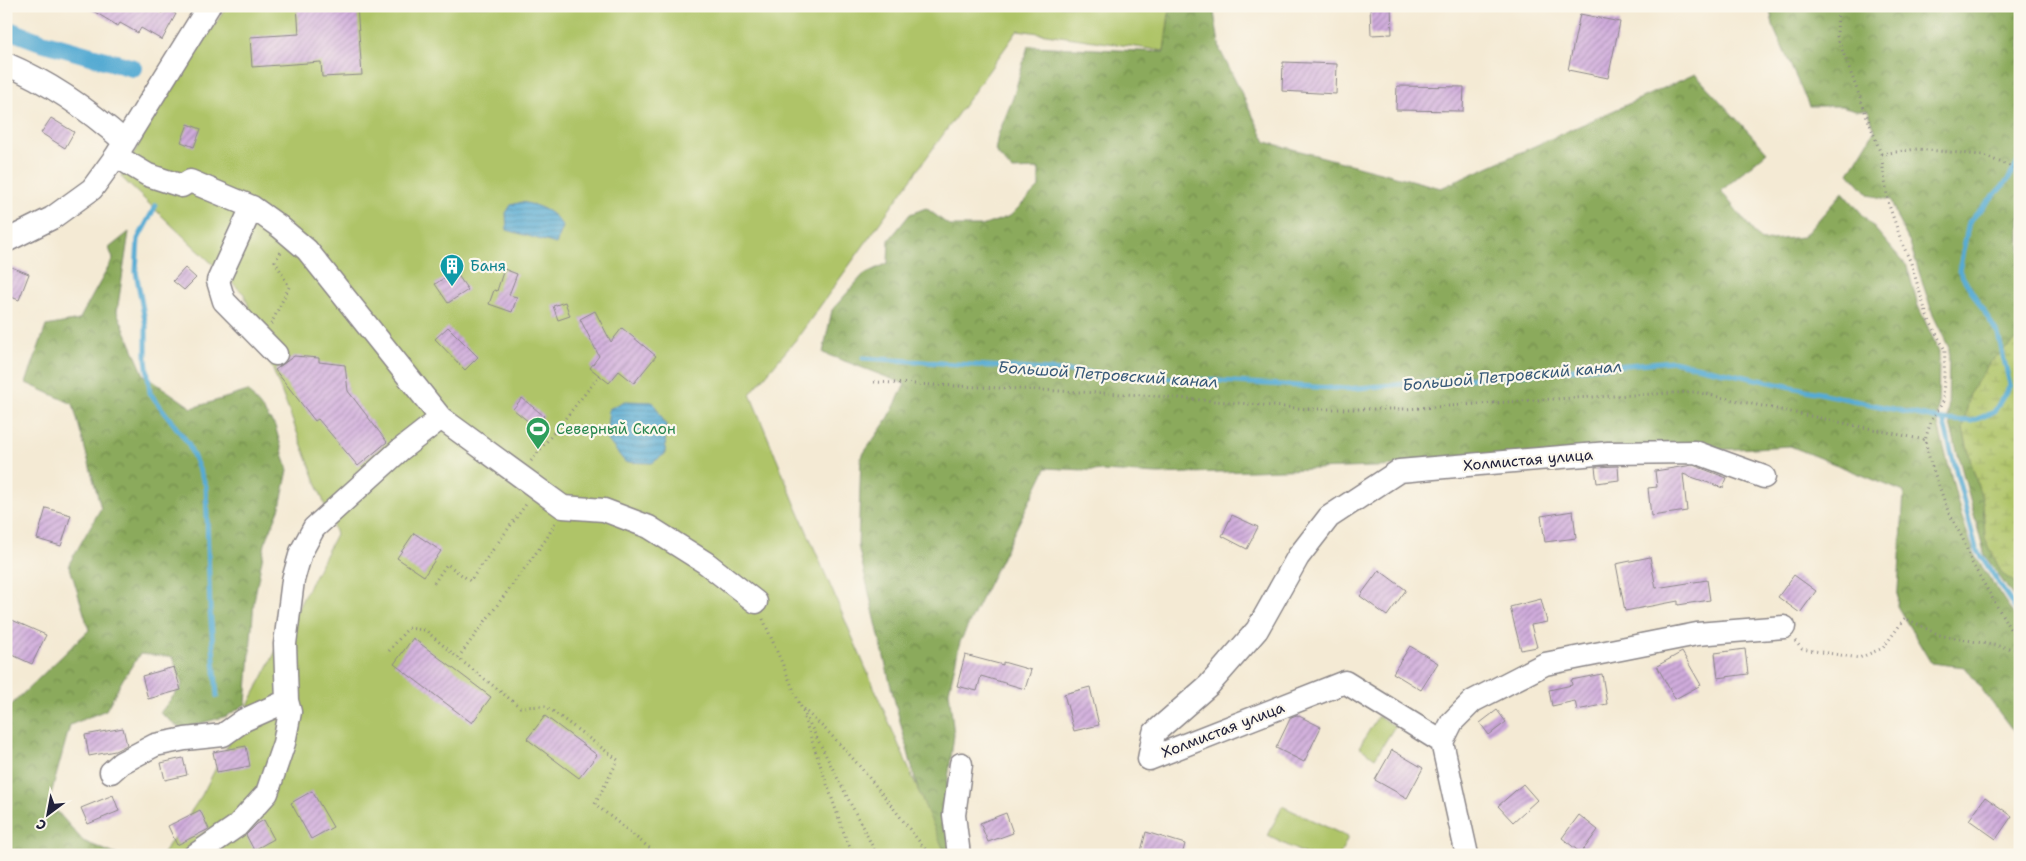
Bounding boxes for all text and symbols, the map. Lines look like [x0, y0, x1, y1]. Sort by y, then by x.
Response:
building icon: Баня [439, 253, 465, 287]
place label: Баня [470, 256, 506, 276]
water label: Большой Петровский канал [1401, 355, 1623, 396]
water label: Большой Петровский канал [997, 356, 1219, 393]
sports icon: Северный Склон [525, 416, 551, 450]
place label: Северный Склон [556, 419, 676, 439]
street label: Холмистая улица [1462, 444, 1594, 476]
street label: Холмистая улица [1159, 697, 1288, 763]
north arrow [22, 788, 72, 838]
text: С [33, 815, 50, 835]

